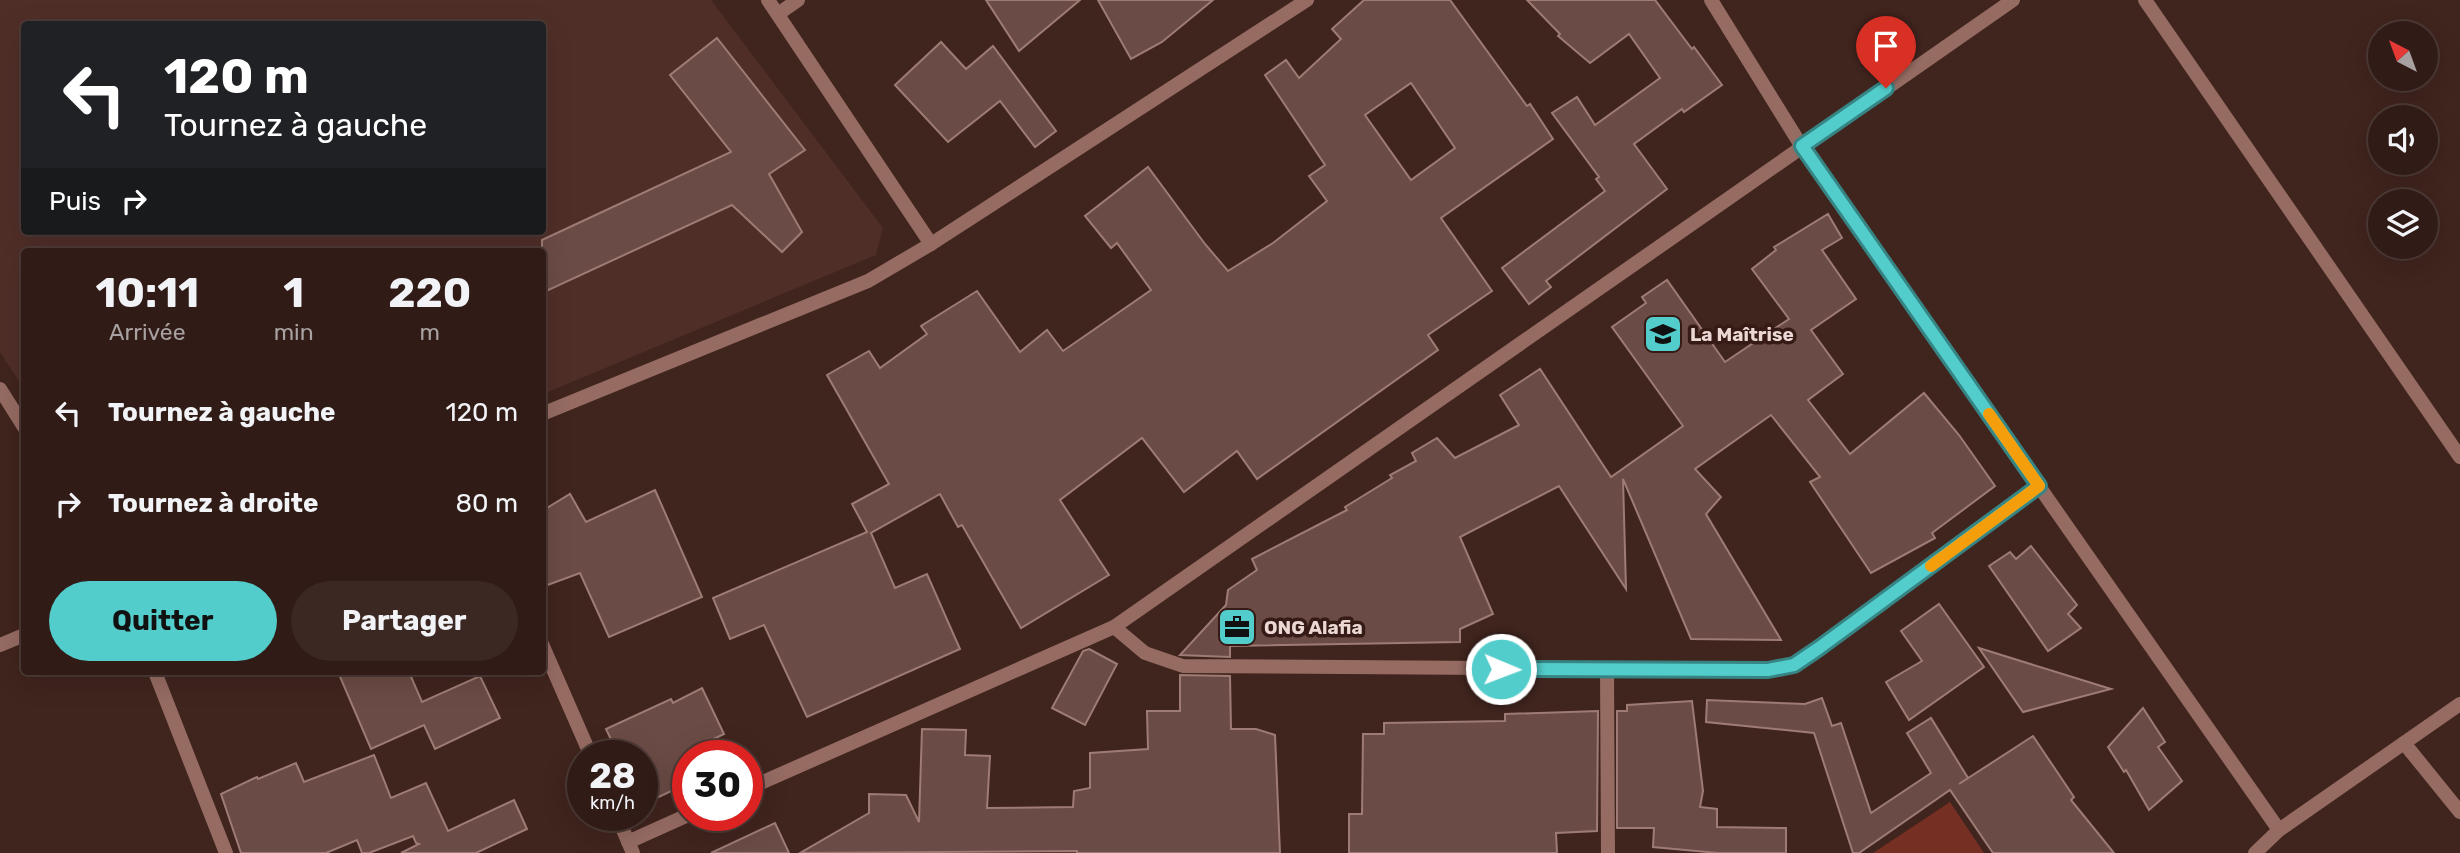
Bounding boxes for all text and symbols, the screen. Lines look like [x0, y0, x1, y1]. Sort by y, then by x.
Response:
pin [1856, 16, 1916, 88]
north arrow [2368, 21, 2438, 91]
map controls [2368, 21, 2438, 259]
icon: arrive [1867, 27, 1905, 65]
text: 120 m [164, 47, 309, 105]
icon: left [49, 49, 140, 140]
button: sound [2368, 105, 2438, 175]
text: Tournez à gauche [164, 106, 427, 144]
icon: right [115, 182, 153, 220]
text: Puis [49, 186, 101, 217]
button: layers [2368, 189, 2438, 259]
text: 10:11 [96, 268, 199, 318]
text: 1 [283, 268, 304, 318]
text: 220 [388, 268, 471, 318]
school or university icon: La Maîtrise [1642, 313, 1684, 355]
text: Arrivée [109, 318, 186, 346]
text: min [274, 318, 314, 346]
text: m [420, 318, 440, 346]
place label: La Maîtrise [1690, 323, 1794, 346]
icon: left [49, 394, 87, 432]
text: Tournez à gauche [108, 397, 336, 428]
text: 120 m [446, 397, 518, 428]
icon: right [49, 485, 87, 523]
text: Tournez à droite [108, 488, 318, 519]
text: 80 m [455, 488, 518, 519]
button: Quitter [49, 581, 277, 661]
button: Partager [291, 581, 518, 661]
office icon: ONG Alafia [1216, 606, 1258, 648]
place label: ONG Alafia [1264, 616, 1363, 639]
position arrow [1464, 632, 1538, 706]
speed limit sign: 30 [672, 740, 763, 831]
text: 28 [589, 755, 636, 797]
text: km/h [590, 792, 635, 814]

